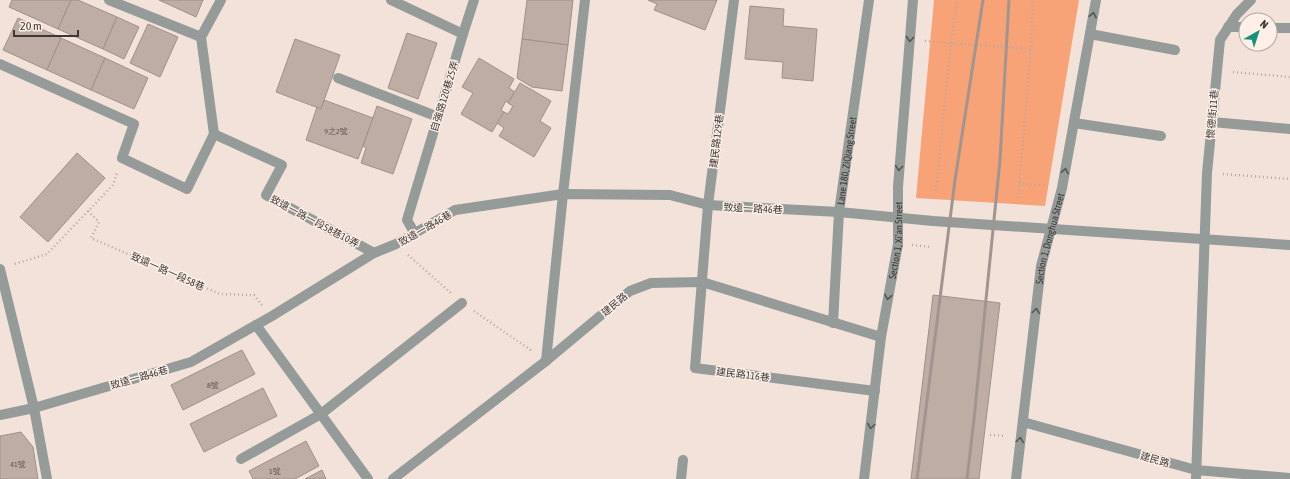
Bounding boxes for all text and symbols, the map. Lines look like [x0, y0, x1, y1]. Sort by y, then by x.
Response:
scale bar [14, 12, 78, 38]
one-way arrow [1088, 12, 1097, 18]
north arrow [1238, 12, 1278, 52]
text: N [1258, 18, 1271, 31]
text: 20 m [20, 19, 42, 33]
one-way arrow [906, 36, 915, 42]
street label: 自強路120巷25弄 [428, 59, 460, 133]
street label: 懷德街11巷 [1205, 89, 1220, 139]
street label: 建民路129巷 [708, 114, 725, 169]
street label: Lane 180, ZiQiang Street [835, 116, 858, 205]
house number: 9之2號 [324, 127, 348, 136]
one-way arrow [895, 165, 904, 171]
one-way arrow [1060, 167, 1069, 174]
street label: Section 1, Donghua Street [1034, 192, 1066, 285]
street label: 致遠一路一段58巷10弄 [269, 193, 361, 249]
street label: 致遠一路46巷 [723, 201, 783, 216]
street label: Section 1, Xi'an Street [887, 202, 904, 280]
street label: 致遠一路46巷 [397, 209, 454, 248]
street label: 致遠一路一段58巷 [129, 250, 206, 293]
street label: 建民路 [599, 291, 629, 318]
one-way arrow [884, 294, 893, 301]
one-way arrow [1031, 308, 1040, 314]
street label: 致遠一路46巷 [109, 364, 169, 391]
street label: 建民路116巷 [715, 366, 770, 383]
house number: 8號 [207, 381, 219, 390]
one-way arrow [867, 423, 876, 429]
one-way arrow [1016, 437, 1025, 443]
street label: 建民路 [1139, 450, 1171, 469]
house number: 41號 [10, 460, 26, 469]
house number: 1號 [269, 467, 281, 476]

